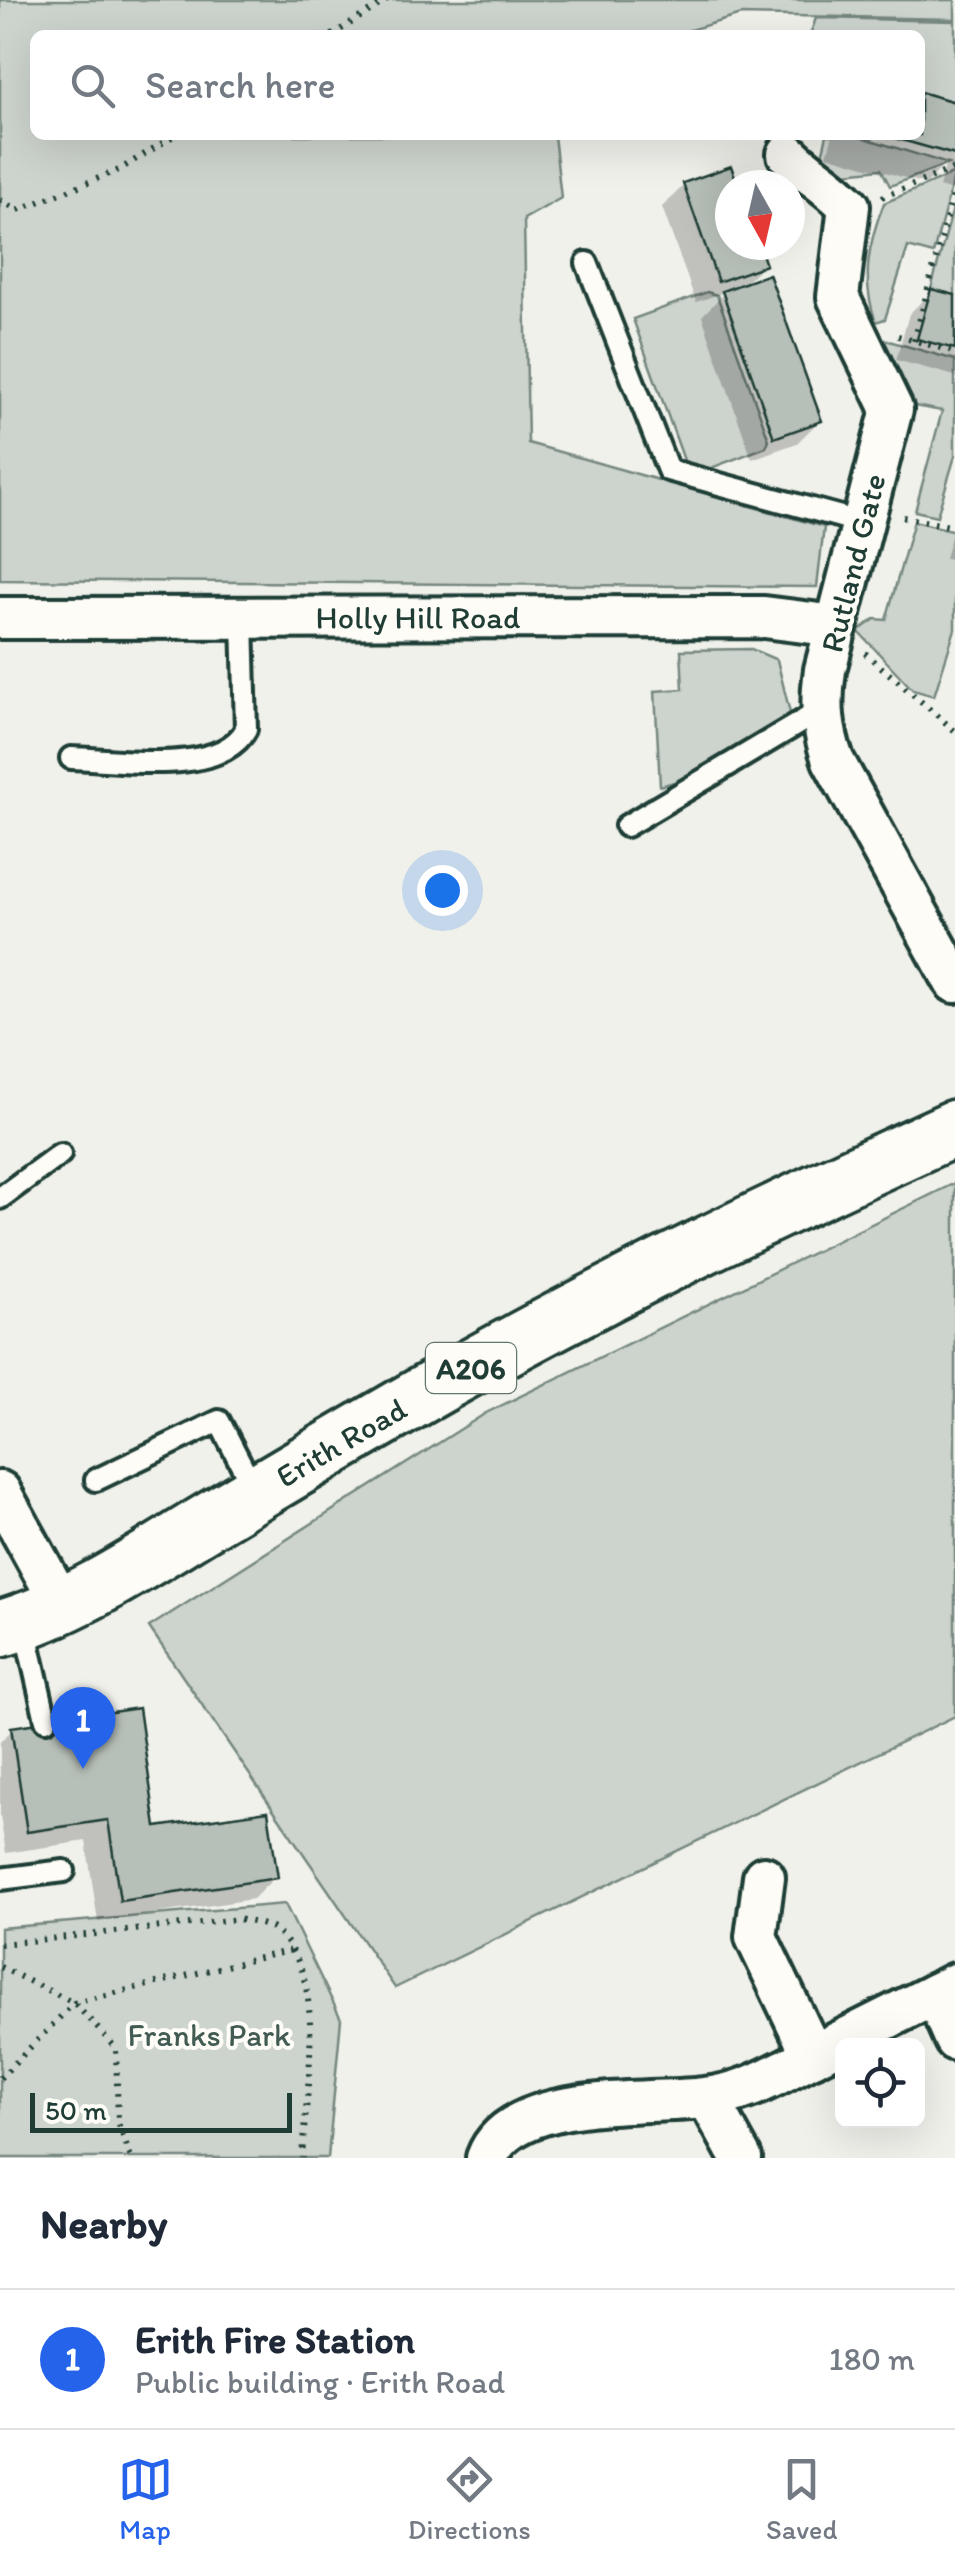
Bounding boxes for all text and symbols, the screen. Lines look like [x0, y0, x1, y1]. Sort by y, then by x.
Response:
search box [30, 30, 925, 140]
icon: search [65, 58, 120, 113]
text: Search here [145, 62, 336, 108]
north arrow [715, 170, 805, 260]
street label: Rutland Gate [812, 470, 894, 656]
street label: Holly Hill Road [316, 598, 520, 637]
your location [417, 865, 468, 916]
road number: A206 [426, 1343, 516, 1393]
street label: Erith Road [269, 1389, 413, 1495]
pin: 1 [51, 1686, 116, 1769]
park label: Franks Park [127, 2016, 291, 2054]
map controls [835, 2038, 925, 2128]
button: locate [835, 2038, 925, 2128]
scale bar [30, 2088, 292, 2132]
text: 50 m [45, 2093, 107, 2127]
text: Nearby [40, 2198, 167, 2249]
text: Erith Fire Station [135, 2317, 415, 2363]
text: 1 [65, 2340, 80, 2378]
text: 180 m [829, 2340, 915, 2378]
text: Public building · Erith Road [135, 2363, 505, 2401]
tab: Map [118, 2452, 173, 2546]
tab: Directions [408, 2452, 531, 2546]
tab: Saved [766, 2452, 837, 2546]

